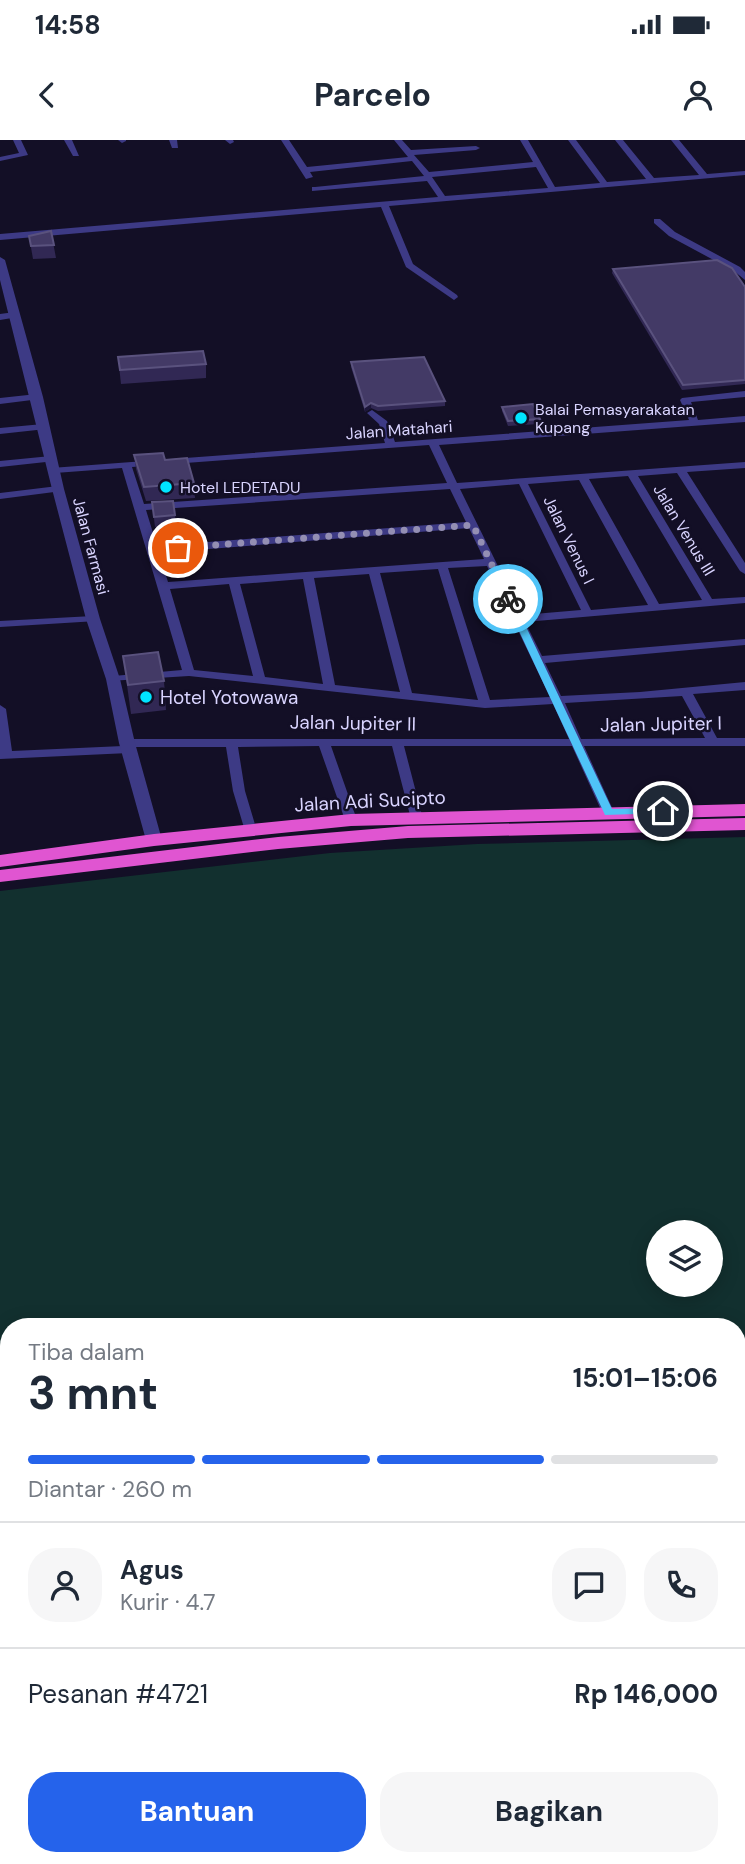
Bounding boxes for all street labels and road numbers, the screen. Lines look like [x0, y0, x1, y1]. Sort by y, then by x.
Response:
street label: Jalan Matahari [345, 416, 453, 444]
street label: Jalan Venus III [648, 480, 720, 580]
street label: Jalan Venus I [539, 492, 599, 588]
street label: Jalan Farmasi [68, 495, 114, 597]
street label: Jalan Jupiter II [290, 709, 416, 737]
street label: Jalan Jupiter I [600, 710, 722, 738]
street label: Jalan Adi Sucipto [294, 785, 446, 817]

